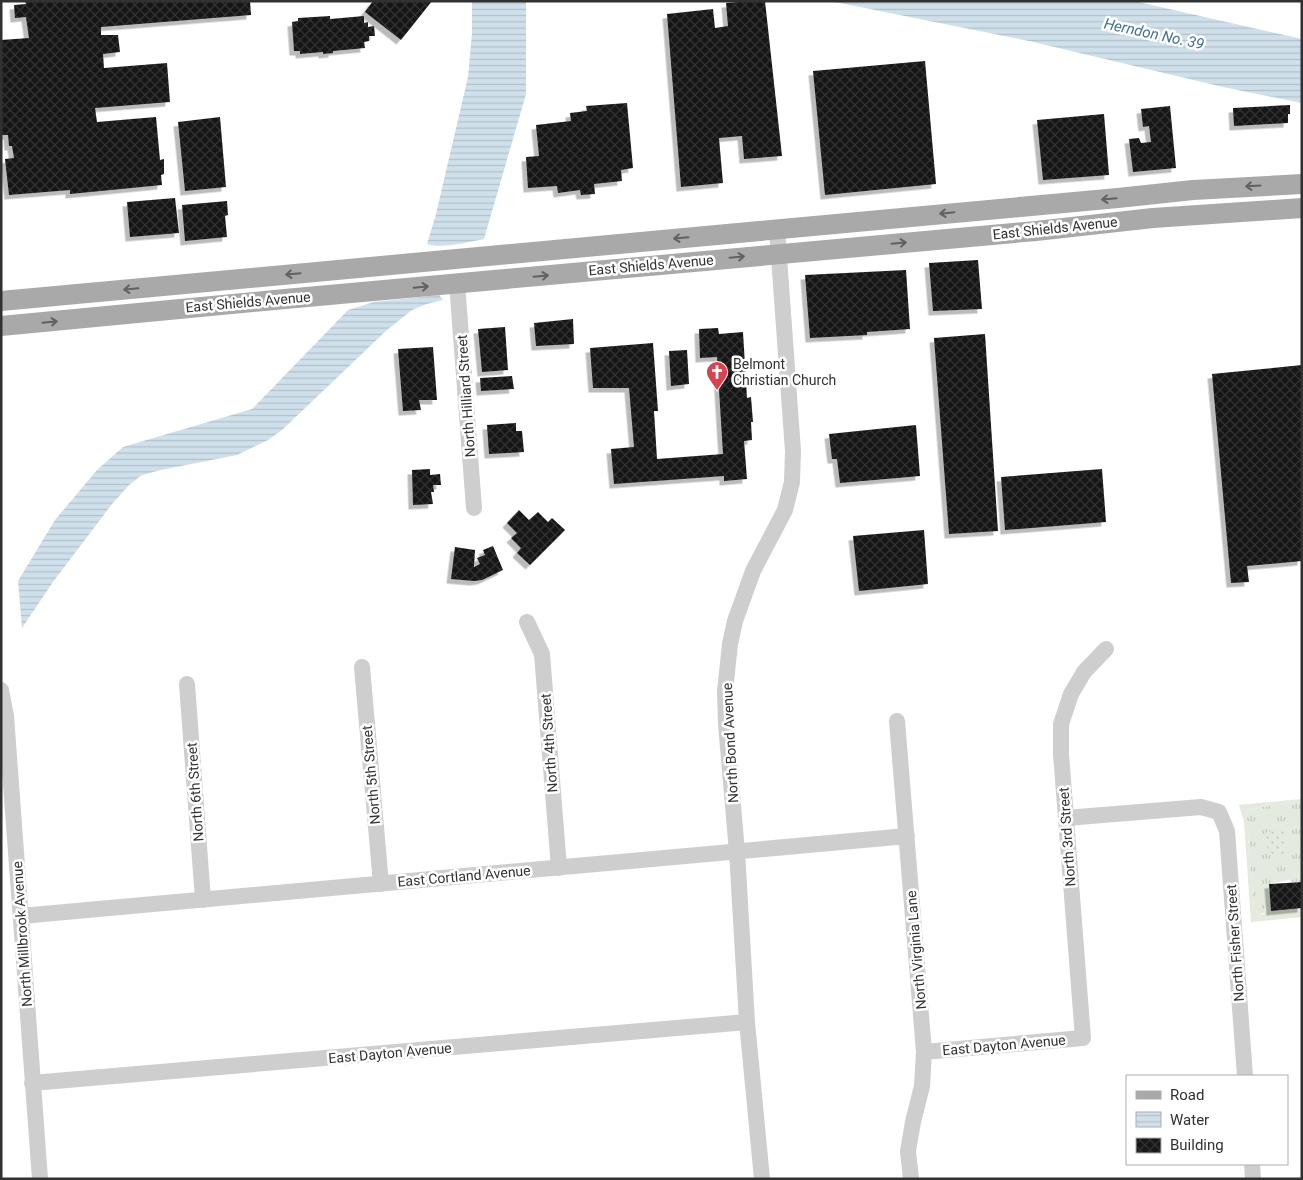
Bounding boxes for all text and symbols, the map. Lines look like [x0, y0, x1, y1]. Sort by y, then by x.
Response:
water label: Herndon No. 39 [1102, 15, 1206, 53]
one-way arrow [1245, 182, 1261, 191]
one-way arrow [1101, 194, 1117, 204]
one-way arrow [939, 208, 955, 218]
street label: East Shields Avenue [992, 213, 1118, 243]
one-way arrow [673, 234, 689, 243]
one-way arrow [891, 238, 907, 247]
street label: East Shields Avenue [588, 252, 714, 278]
one-way arrow [729, 252, 745, 262]
one-way arrow [285, 269, 301, 279]
one-way arrow [532, 271, 548, 280]
one-way arrow [412, 282, 428, 291]
one-way arrow [123, 284, 139, 294]
street label: East Shields Avenue [185, 289, 311, 315]
one-way arrow [41, 317, 57, 327]
street label: North Hilliard Street [454, 334, 478, 458]
place label: Belmont Christian Church [733, 356, 836, 388]
church icon: Belmont Christian Church [705, 360, 729, 391]
street label: North Bond Avenue [719, 682, 741, 804]
street label: North 4th Street [538, 692, 560, 793]
street label: North 5th Street [359, 724, 383, 825]
street label: North 6th Street [184, 741, 206, 842]
street label: North 3rd Street [1056, 786, 1078, 887]
street label: North Millbrook Avenue [9, 861, 35, 1007]
street label: East Cortland Avenue [397, 862, 531, 890]
street label: North Fisher Street [1223, 883, 1247, 1002]
street label: North Virginia Lane [903, 890, 929, 1010]
street label: East Dayton Avenue [942, 1032, 1066, 1058]
street label: East Dayton Avenue [328, 1040, 452, 1066]
legend [1126, 1075, 1288, 1165]
text: Road [1170, 1086, 1204, 1104]
text: Water [1170, 1111, 1209, 1129]
text: Building [1170, 1136, 1224, 1154]

